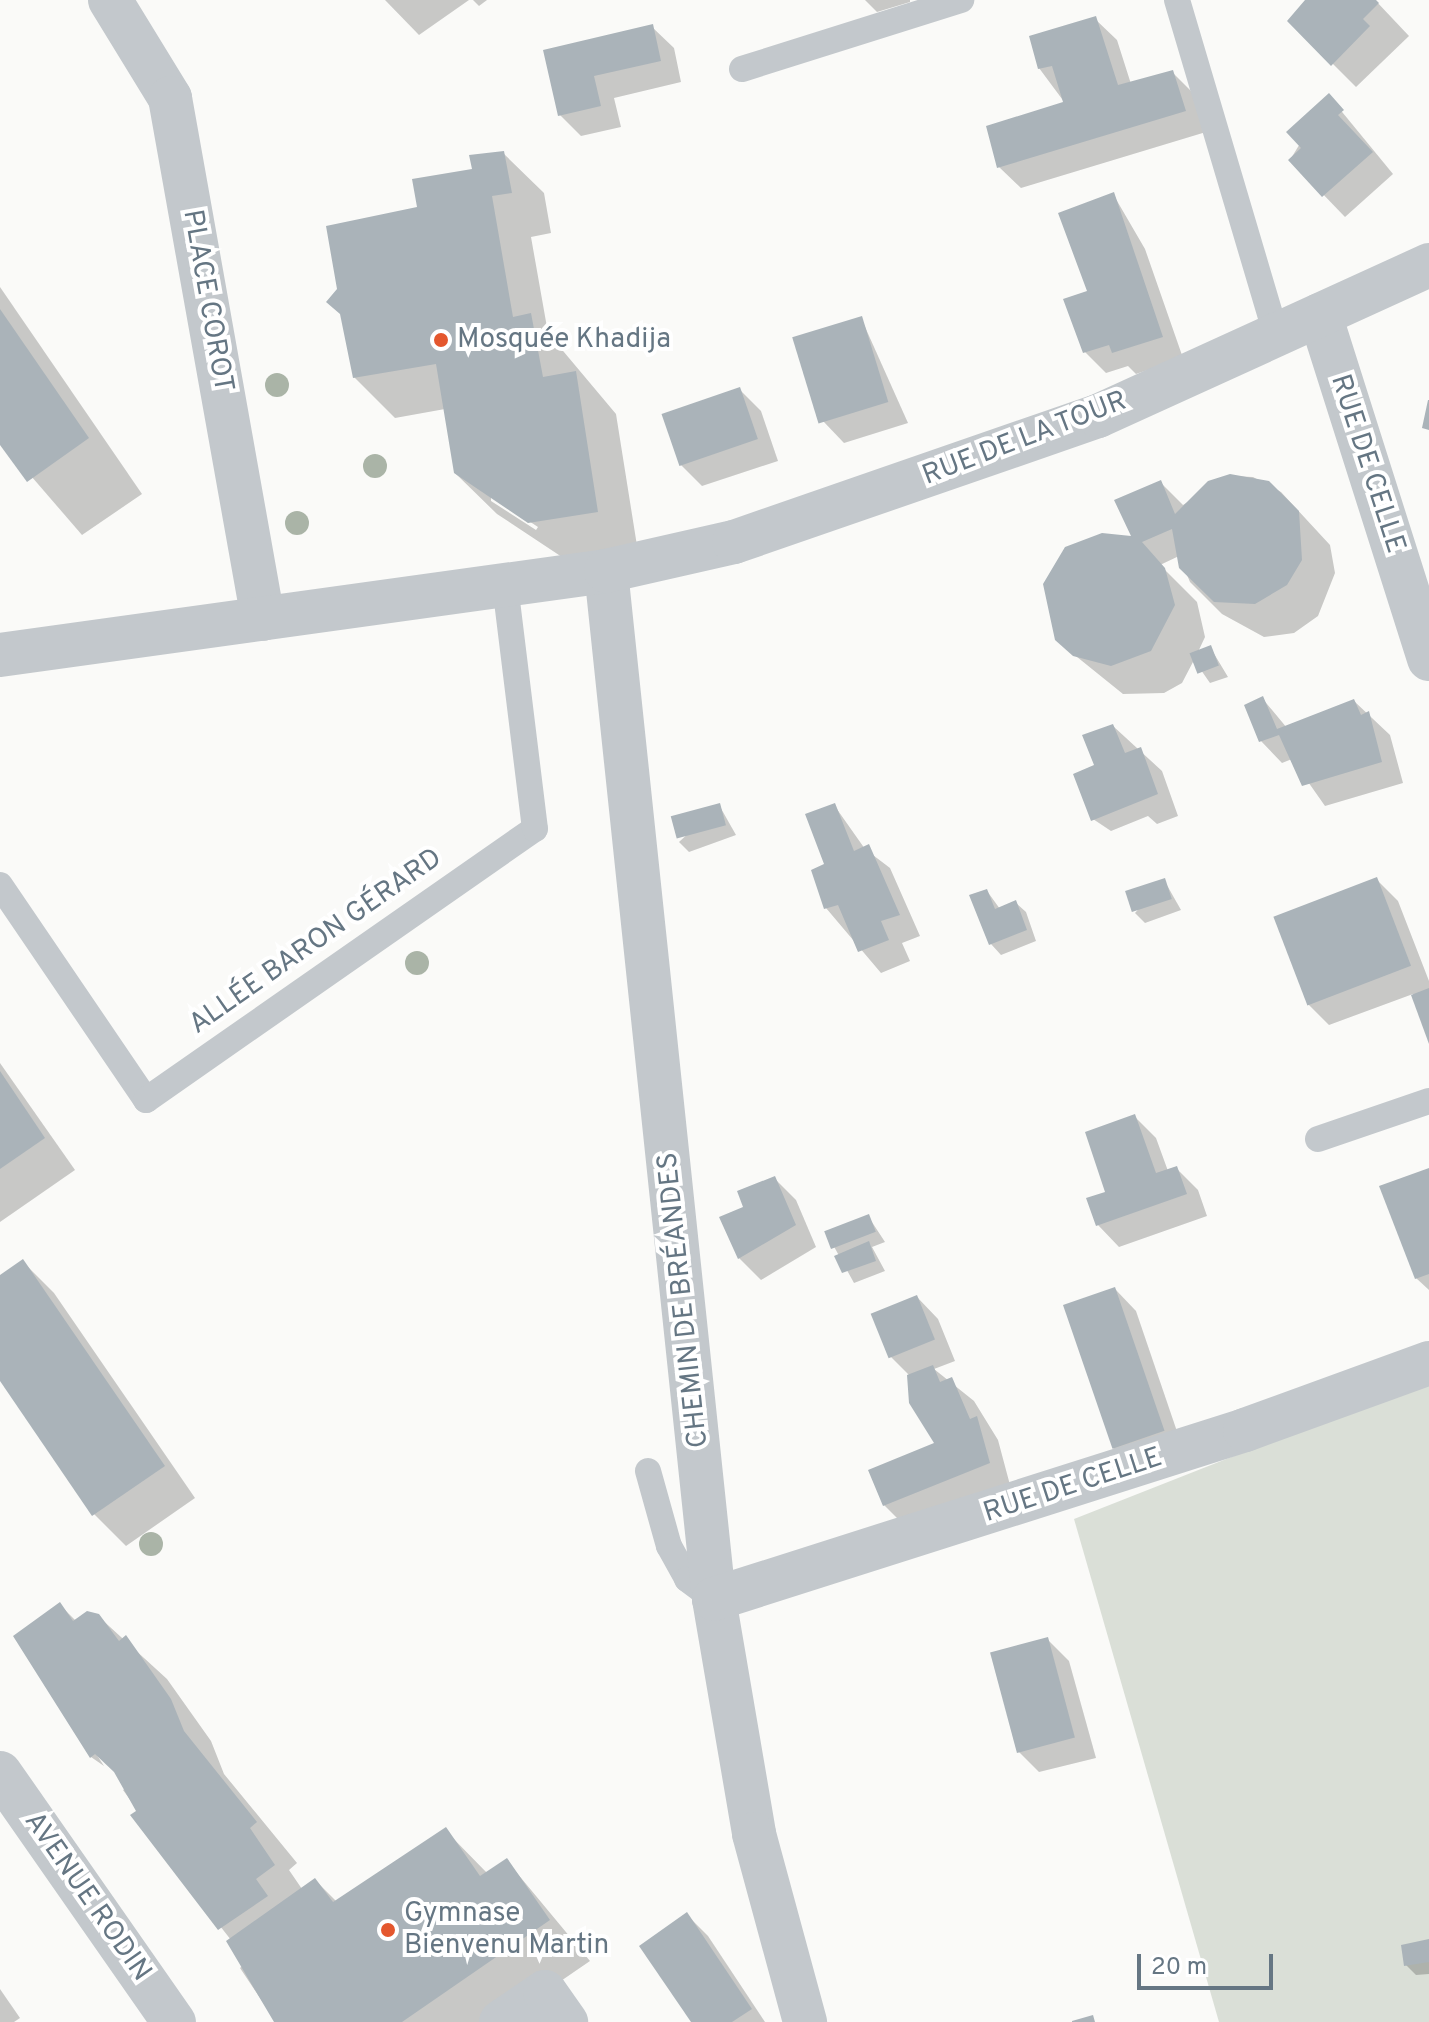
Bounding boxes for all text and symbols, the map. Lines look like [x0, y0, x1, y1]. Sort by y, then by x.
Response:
street label: PLACE COROT [174, 207, 240, 395]
place label: Mosquée Khadija [457, 323, 671, 357]
marker: Mosquée Khadija [432, 331, 450, 349]
street label: RUE DE CELLE [1322, 370, 1412, 558]
street label: RUE DE LA TOUR [917, 384, 1133, 494]
street label: ALLÉE BARON GÉRARD [183, 842, 449, 1042]
street label: CHEMIN DE BRÉANDES [652, 1151, 716, 1449]
street label: RUE DE CELLE [979, 1441, 1167, 1531]
street label: AVENUE RODIN [16, 1806, 158, 1988]
place label: Gymnase Bienvenu Martin [404, 1897, 609, 1963]
marker: Gymnase Bienvenu Martin [379, 1921, 397, 1939]
scale bar [1141, 1938, 1277, 1988]
text: 20 m [1151, 1953, 1207, 1983]

